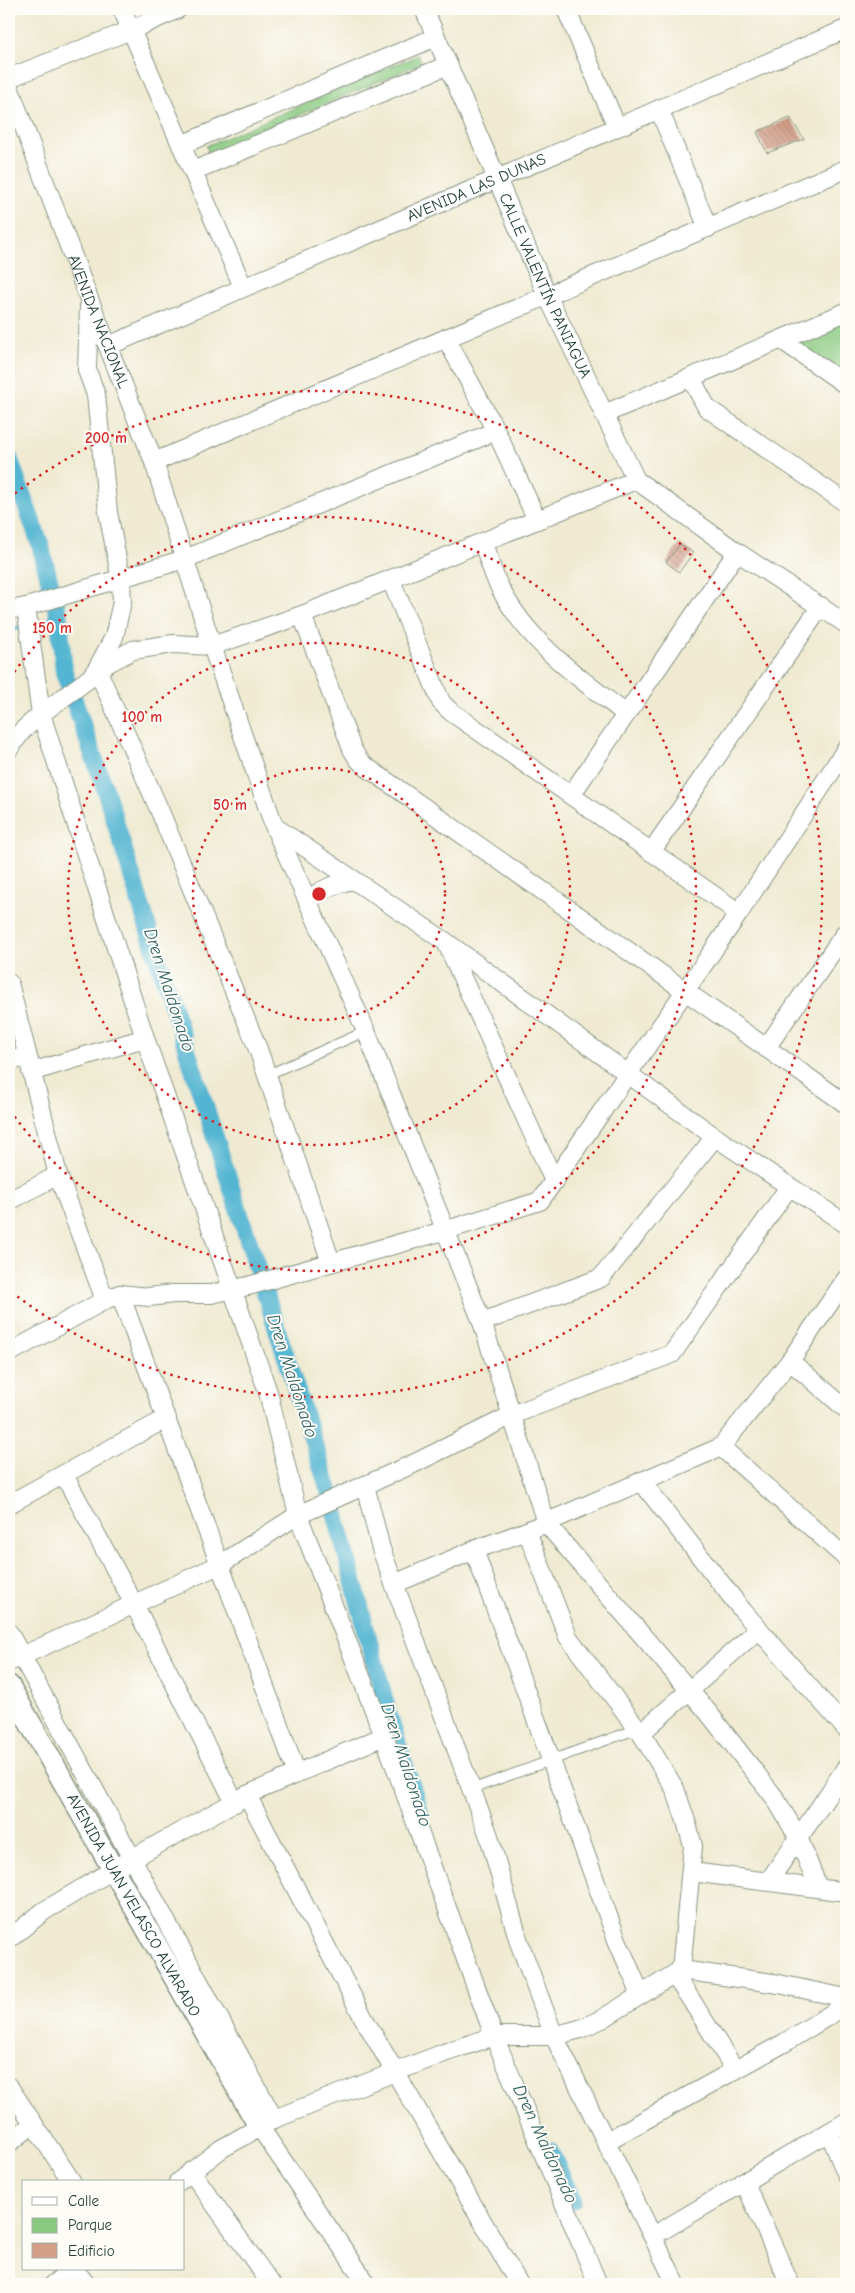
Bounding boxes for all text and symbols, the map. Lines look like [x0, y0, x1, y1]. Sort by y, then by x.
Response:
street label: AVENIDA LAS DUNAS [404, 150, 549, 226]
street label: CALLE VALENTÍN PANIAGUA [495, 191, 595, 381]
street label: AVENIDA NACIONAL [64, 252, 133, 391]
text: 200 m [85, 429, 127, 447]
text: 150 m [32, 619, 72, 637]
text: 100 m [122, 708, 162, 726]
text: 50 m [213, 796, 247, 814]
centre of rings [310, 885, 328, 903]
water label: Dren Maldonado [139, 926, 199, 1054]
water label: Dren Maldonado [262, 1312, 322, 1440]
water label: Dren Maldonado [376, 1701, 436, 1829]
street label: AVENIDA JUAN VELASCO ALVARADO [63, 1790, 204, 2020]
water label: Dren Maldonado [508, 2081, 582, 2207]
legend [22, 2180, 185, 2270]
text: Calle [68, 2192, 100, 2210]
text: Parque [68, 2216, 113, 2234]
text: Edificio [68, 2242, 115, 2260]

